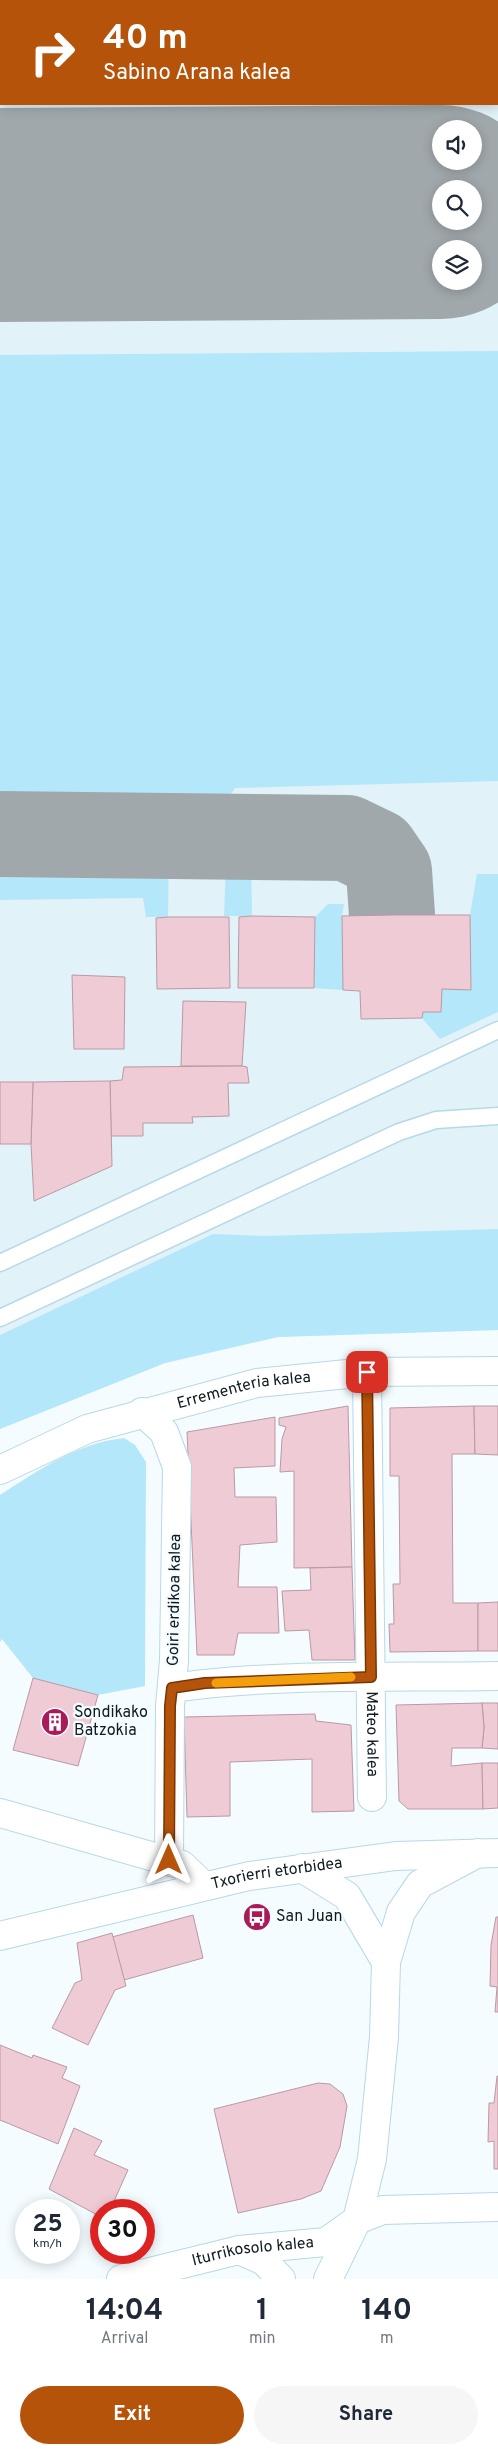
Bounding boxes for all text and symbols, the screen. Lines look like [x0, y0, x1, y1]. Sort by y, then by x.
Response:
text: 40 m [103, 17, 188, 61]
icon: right [20, 20, 85, 85]
text: Sabino Arana kalea [103, 60, 291, 87]
map controls [432, 120, 482, 290]
button: sound [432, 120, 482, 170]
button: search [432, 180, 482, 230]
button: layers [432, 240, 482, 290]
pin [346, 1351, 388, 1393]
icon: arrive [353, 1358, 381, 1386]
street label: Errementeria kalea [175, 1368, 312, 1414]
street label: Goiri erdikoa kalea [164, 1534, 186, 1666]
street label: Mateo kalea [361, 1691, 382, 1777]
place label: Sondikako Batzokia [74, 1703, 148, 1741]
building icon: Sondikako Batzokia [40, 1707, 70, 1737]
position arrow [142, 1833, 194, 1885]
street label: Txorierri etorbidea [209, 1853, 344, 1895]
bus stop icon: San Juan [242, 1902, 272, 1932]
place label: San Juan [276, 1907, 342, 1927]
speed limit sign: 30 [90, 2199, 155, 2264]
text: 25 [32, 2209, 63, 2241]
street label: Iturrikosolo kalea [190, 2233, 315, 2271]
text: km/h [33, 2236, 62, 2252]
text: 14:04 [86, 2293, 163, 2330]
text: 1 [256, 2293, 268, 2330]
text: 140 [361, 2293, 412, 2330]
text: Arrival [101, 2329, 148, 2349]
text: min [249, 2329, 276, 2349]
text: m [380, 2329, 394, 2349]
button: Exit [20, 2386, 244, 2444]
button: Share [254, 2386, 478, 2444]

